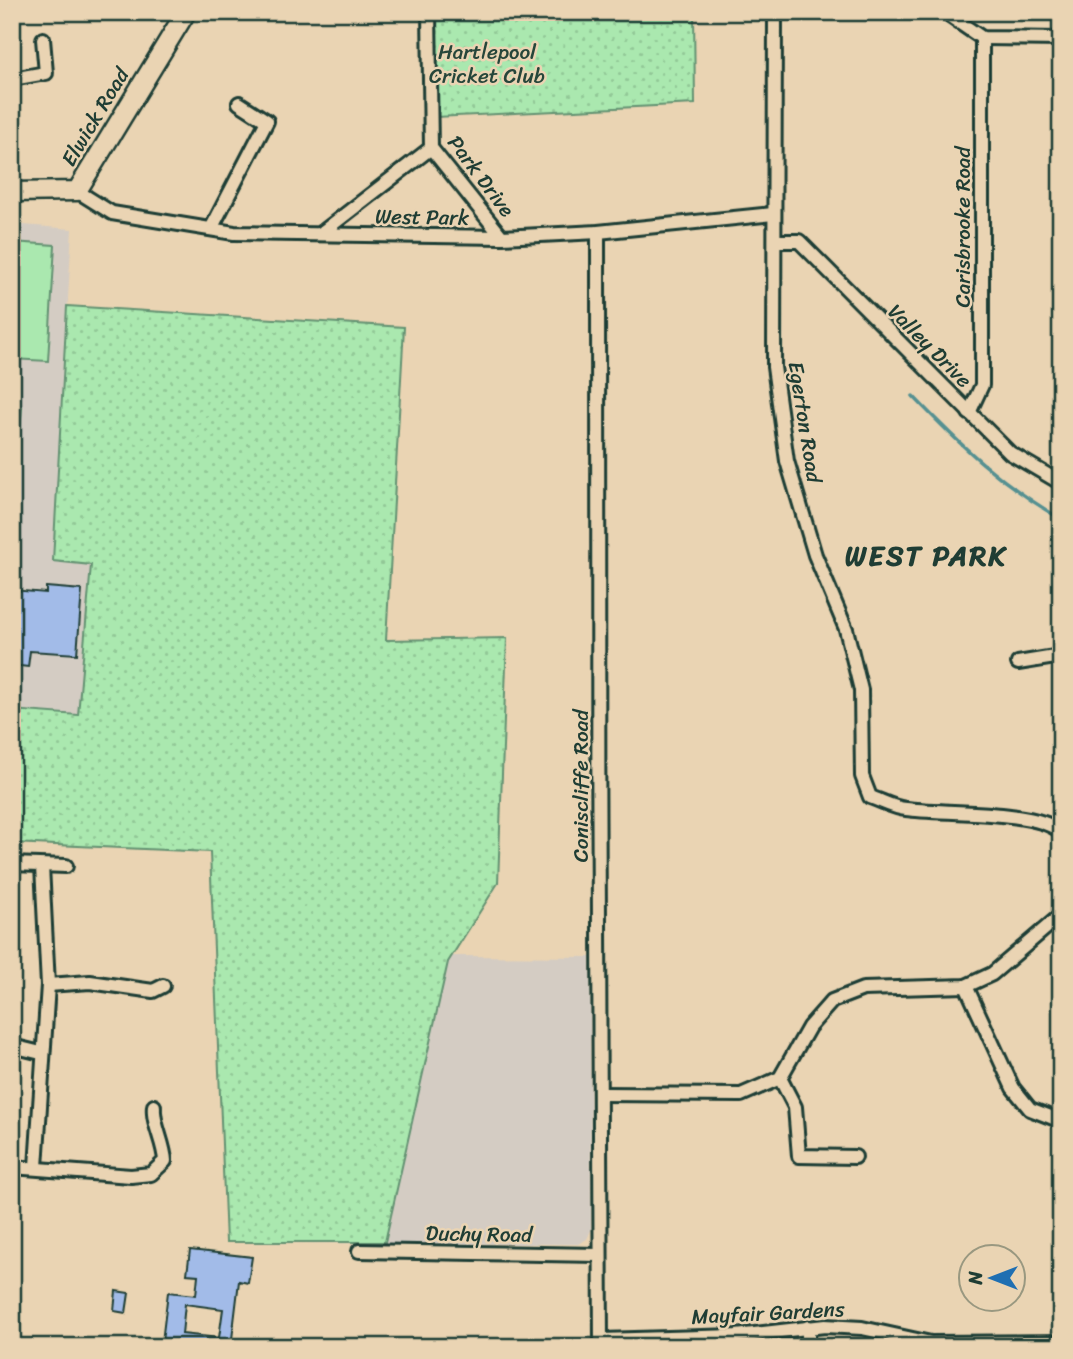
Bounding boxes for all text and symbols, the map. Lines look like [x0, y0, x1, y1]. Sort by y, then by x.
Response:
park label: Hartlepool Cricket Club [429, 33, 545, 95]
street label: Elwick Road [50, 58, 141, 174]
street label: Park Drive [437, 126, 525, 226]
street label: Carisbrooke Road [944, 145, 982, 307]
street label: West Park [375, 197, 470, 237]
street label: Valley Drive [878, 294, 982, 398]
street label: Egerton Road [777, 359, 834, 487]
district label: WEST PARK [845, 531, 1007, 580]
street label: Coniscliffe Road [562, 708, 600, 862]
street label: Duchy Road [425, 1214, 535, 1254]
north arrow [958, 1244, 1028, 1314]
text: N [959, 1271, 992, 1286]
street label: Mayfair Gardens [690, 1290, 846, 1336]

